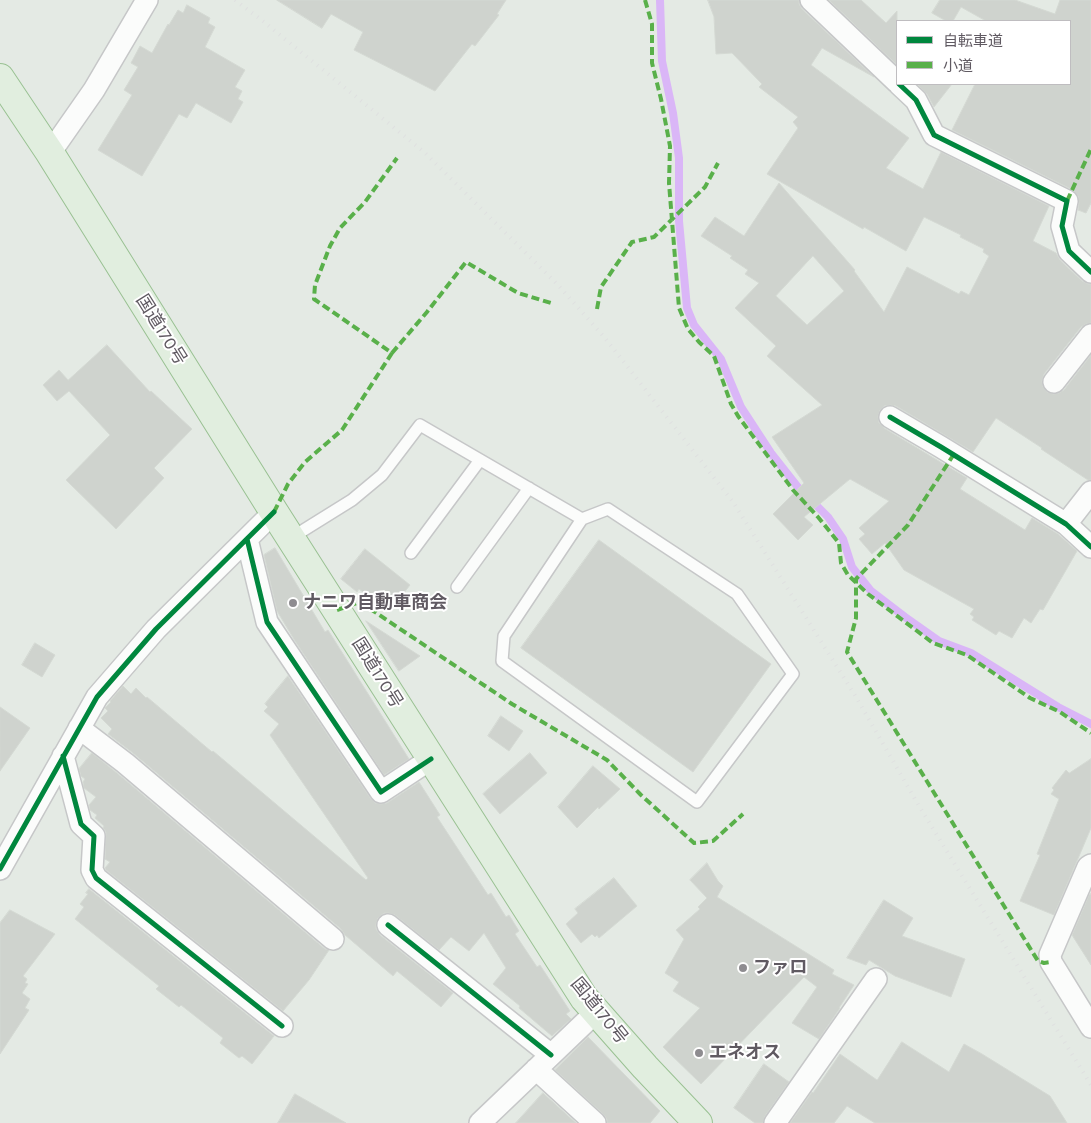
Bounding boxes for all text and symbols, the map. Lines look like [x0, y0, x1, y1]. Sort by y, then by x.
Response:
legend [896, 20, 1071, 85]
text: 自転車道 [943, 32, 1003, 50]
text: 小道 [943, 57, 973, 75]
street label: 国道170号 [131, 291, 191, 369]
place label: ナニワ自動車商会 [303, 592, 447, 614]
marker: ナニワ自動車商会 [287, 597, 299, 609]
street label: 国道170号 [347, 634, 407, 712]
place label: ファロ [753, 957, 807, 979]
marker: ファロ [737, 962, 749, 974]
street label: 国道170号 [566, 973, 632, 1049]
place label: エネオス [709, 1042, 781, 1064]
marker: エネオス [693, 1047, 705, 1059]

